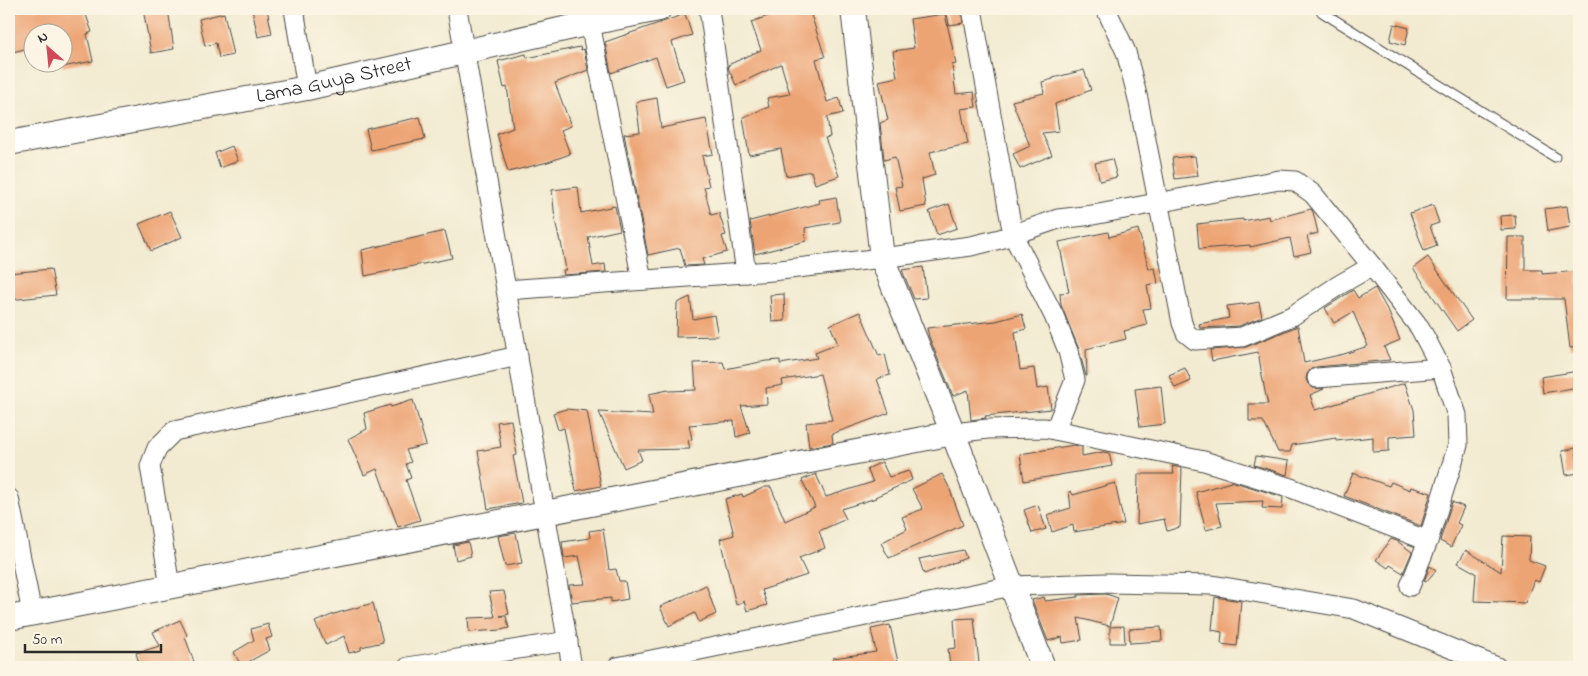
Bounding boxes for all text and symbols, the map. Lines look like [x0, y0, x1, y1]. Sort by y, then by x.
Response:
north arrow [22, 22, 72, 72]
text: N [34, 26, 52, 49]
street label: Lama Guya Street [254, 49, 415, 112]
scale bar [25, 621, 161, 653]
text: 50 m [32, 629, 63, 651]

